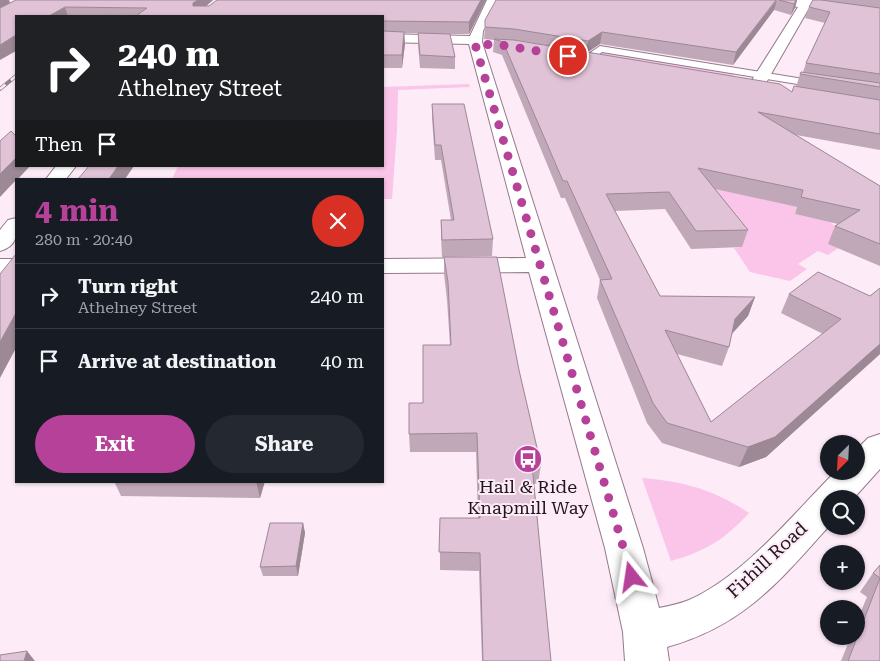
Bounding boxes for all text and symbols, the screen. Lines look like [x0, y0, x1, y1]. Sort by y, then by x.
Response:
text: 240 m [118, 34, 219, 75]
icon: right [35, 35, 100, 100]
pin [547, 35, 589, 77]
icon: arrive [554, 42, 582, 70]
text: Athelney Street [118, 76, 282, 101]
icon: arrive [93, 130, 121, 158]
text: Then [35, 133, 83, 156]
text: 4 min [35, 193, 118, 228]
button: close [312, 195, 364, 247]
text: 280 m · 20:40 [35, 230, 133, 249]
text: Turn right [78, 275, 178, 298]
icon: right [35, 282, 63, 310]
text: 240 m [310, 285, 364, 308]
text: Athelney Street [78, 298, 197, 317]
icon: arrive [35, 347, 63, 375]
text: Arrive at destination [78, 350, 276, 373]
text: 40 m [321, 350, 364, 373]
button: Exit [35, 415, 195, 473]
button: Share [205, 415, 364, 473]
north arrow [820, 435, 865, 480]
map controls [820, 435, 865, 645]
bus stop icon: Hail & Ride Knapmill Way [513, 444, 543, 474]
place label: Hail & Ride Knapmill Way [467, 476, 589, 518]
button: search [820, 490, 865, 535]
street label: Firhill Road [722, 517, 811, 602]
button: + [820, 545, 865, 590]
position arrow [605, 550, 657, 602]
button: − [820, 600, 865, 645]

